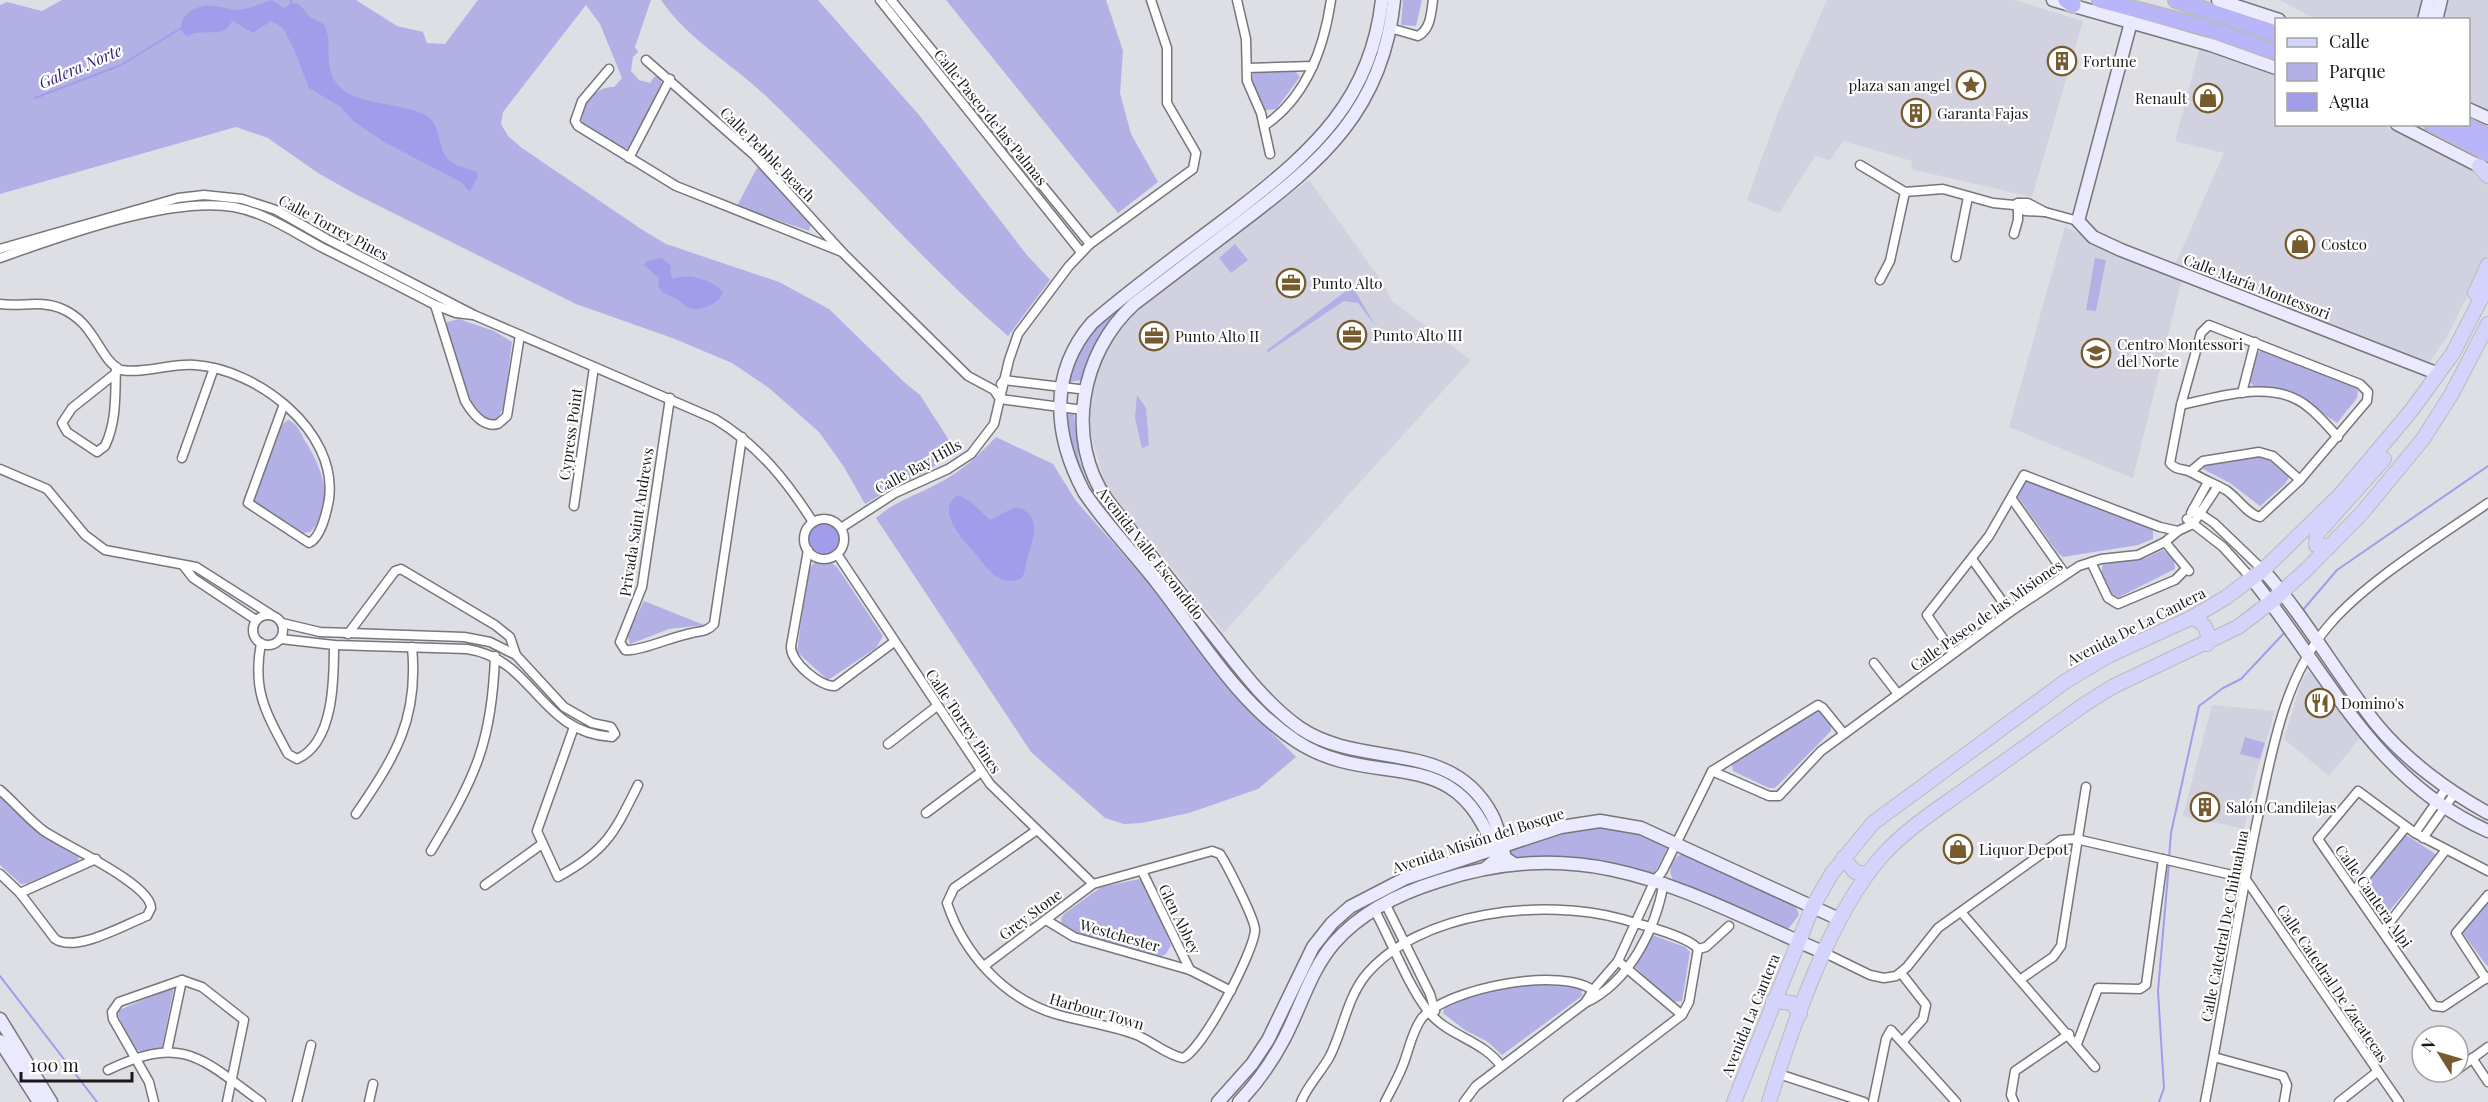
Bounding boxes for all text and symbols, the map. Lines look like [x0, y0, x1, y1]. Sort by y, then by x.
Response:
legend [2275, 18, 2470, 126]
text: Calle [2329, 29, 2370, 53]
water label: Galera Norte [35, 39, 125, 93]
street label: Calle Paseo de las Palmas [930, 45, 1052, 189]
building icon: Fortune [2046, 45, 2078, 77]
place label: Fortune [2083, 51, 2137, 71]
text: Parque [2329, 59, 2386, 83]
place icon: plaza san angel [1955, 69, 1987, 101]
place label: plaza san angel [1849, 75, 1950, 95]
shop icon: Renault [2192, 82, 2224, 114]
place label: Renault [2135, 88, 2188, 108]
text: Agua [2328, 89, 2369, 113]
building icon: Garanta Fajas [1900, 97, 1932, 129]
street label: Calle Pebble Beach [716, 102, 820, 206]
place label: Garanta Fajas [1937, 103, 2028, 123]
street label: Calle Torrey Pines [275, 190, 393, 264]
shop icon: Costco [2284, 228, 2316, 260]
place label: Costco [2321, 234, 2367, 254]
street label: Calle María Montessori [2181, 249, 2334, 323]
office icon: Punto Alto [1275, 267, 1307, 299]
place label: Punto Alto [1312, 273, 1382, 293]
office icon: Punto Alto III [1336, 319, 1368, 351]
office icon: Punto Alto II [1138, 320, 1170, 352]
place label: Punto Alto III [1373, 325, 1462, 345]
place label: Punto Alto II [1175, 326, 1259, 346]
place label: Centro Montessori del Norte [2117, 334, 2244, 371]
school or university icon: Centro Montessori del Norte [2080, 337, 2112, 369]
street label: Cypress Point [554, 386, 586, 482]
street label: Calle Bay Hills [871, 434, 965, 498]
street label: Privada Saint Andrews [614, 446, 658, 598]
street label: Avenida Valle Escondido [1092, 482, 1209, 623]
street label: Calle Paseo de las Misiones [1906, 555, 2066, 675]
street label: Avenida De La Cantera [2062, 582, 2209, 670]
street label: Calle Torrey Pines [922, 665, 1006, 777]
restaurant icon: Domino's [2304, 687, 2336, 719]
place label: Domino's [2341, 693, 2404, 713]
building icon: Salón Candilejas [2189, 791, 2221, 823]
place label: Salón Candilejas [2226, 797, 2336, 817]
street label: Avenida Misión del Bosque [1388, 803, 1567, 878]
street label: Calle Catedral De Chihuahua [2196, 828, 2253, 1024]
shop icon: Liquor Depot [1942, 833, 1974, 865]
place label: Liquor Depot [1979, 839, 2069, 859]
street label: Calle Cantera Alpi [2331, 841, 2417, 952]
street label: Glen Abbey [1154, 881, 1206, 958]
street label: Grey Stone [995, 884, 1065, 944]
street label: Calle Catedral De Zacatecas [2272, 900, 2394, 1066]
street label: Westchester [1077, 914, 1163, 956]
street label: Avenida La Cantera [1716, 950, 1784, 1080]
street label: Harbour Town [1047, 988, 1147, 1034]
north arrow [2410, 1024, 2470, 1084]
text: N [2416, 1033, 2440, 1056]
scale bar [21, 1045, 132, 1083]
text: 100 m [30, 1053, 79, 1077]

